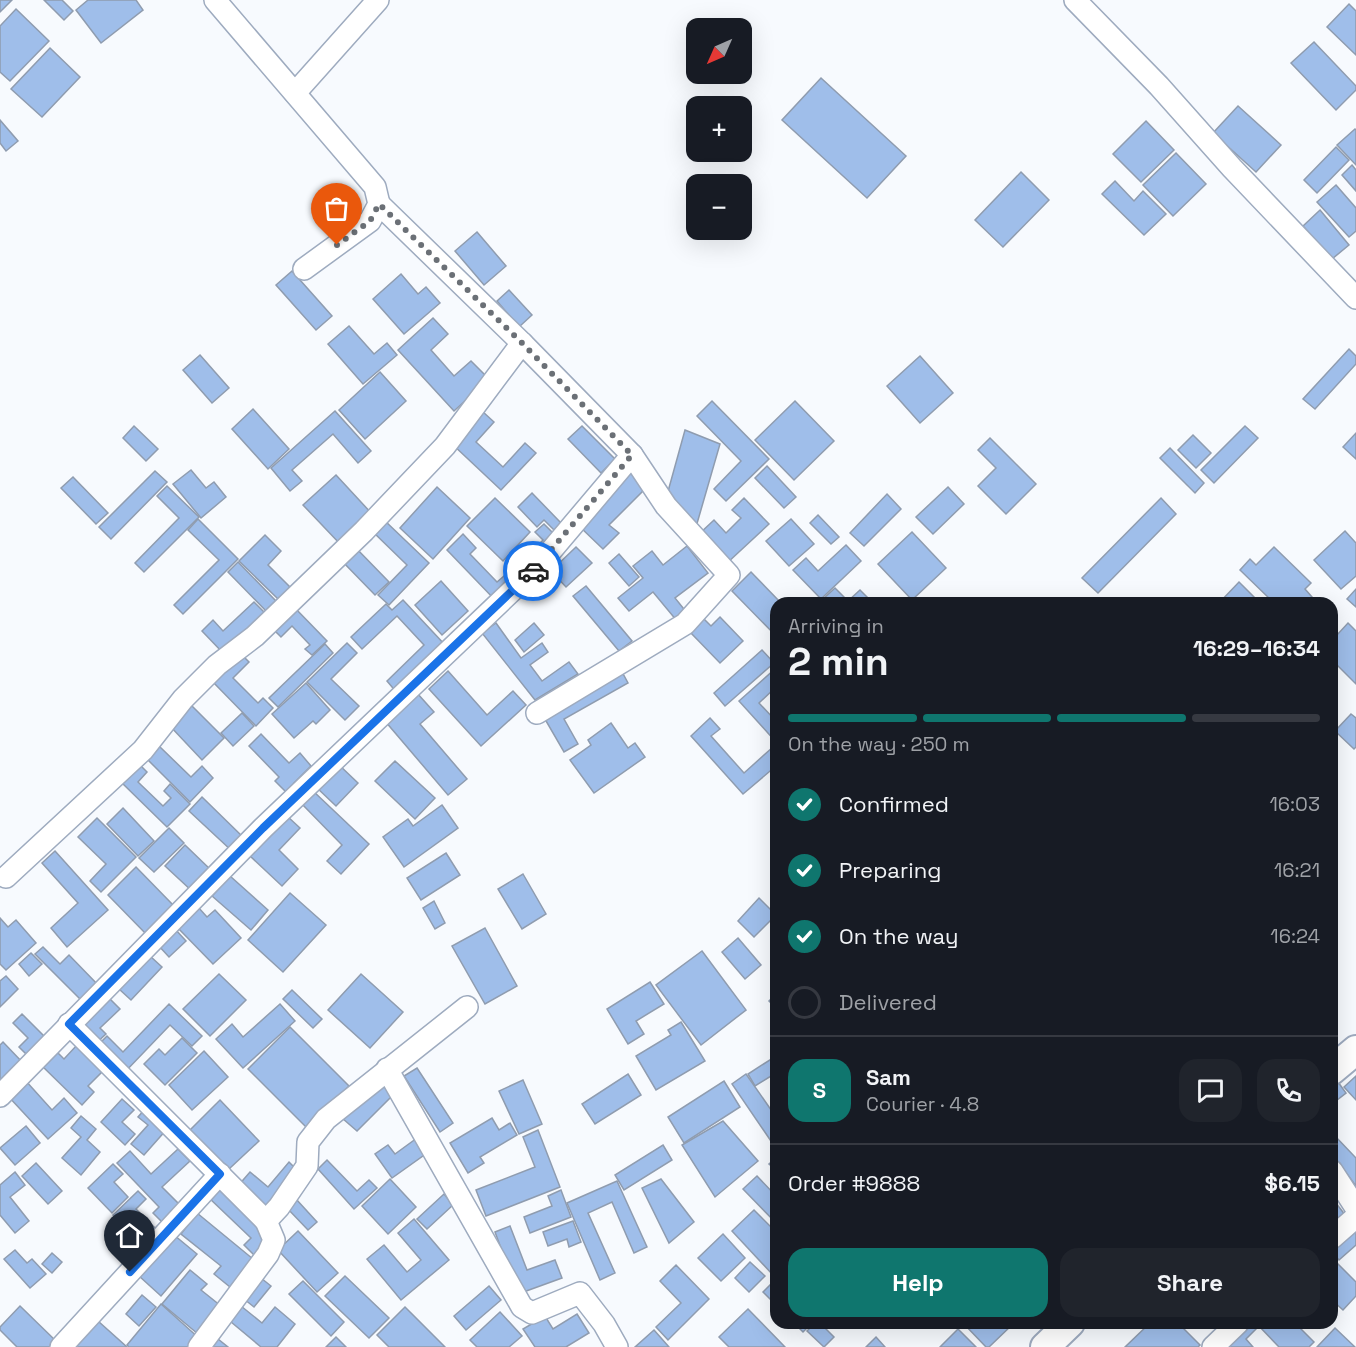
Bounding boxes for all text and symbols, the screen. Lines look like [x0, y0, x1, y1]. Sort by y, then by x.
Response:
north arrow [686, 18, 752, 84]
map controls [686, 18, 752, 240]
button: + [686, 96, 752, 162]
button: − [686, 174, 752, 240]
pin [311, 183, 362, 245]
icon: bag [320, 192, 353, 225]
courier [503, 541, 563, 601]
icon: car [517, 555, 550, 588]
text: Arriving in [788, 613, 884, 639]
text: 16:29–16:34 [1193, 634, 1320, 662]
text: 2 min [788, 637, 889, 686]
text: On the way · 250 m [788, 731, 970, 757]
icon: check [788, 788, 821, 821]
text: Confirmed [839, 790, 949, 818]
text: 16:03 [1269, 791, 1320, 817]
icon: check [788, 854, 821, 887]
text: Preparing [839, 856, 941, 884]
text: 16:21 [1274, 857, 1320, 883]
icon: check [788, 920, 821, 953]
text: On the way [839, 922, 958, 950]
text: 16:24 [1270, 923, 1320, 949]
text: Delivered [839, 988, 937, 1016]
button: chat [1179, 1059, 1242, 1122]
button: phone [1257, 1059, 1320, 1122]
text: Sam [866, 1063, 911, 1091]
text: S [813, 1076, 826, 1104]
text: Courier · 4.8 [866, 1091, 979, 1117]
text: Order #9888 [788, 1169, 920, 1197]
text: $6.15 [1265, 1169, 1320, 1197]
pin [104, 1210, 155, 1272]
icon: home [113, 1219, 146, 1252]
button: Help [788, 1248, 1048, 1317]
button: Share [1060, 1248, 1320, 1317]

